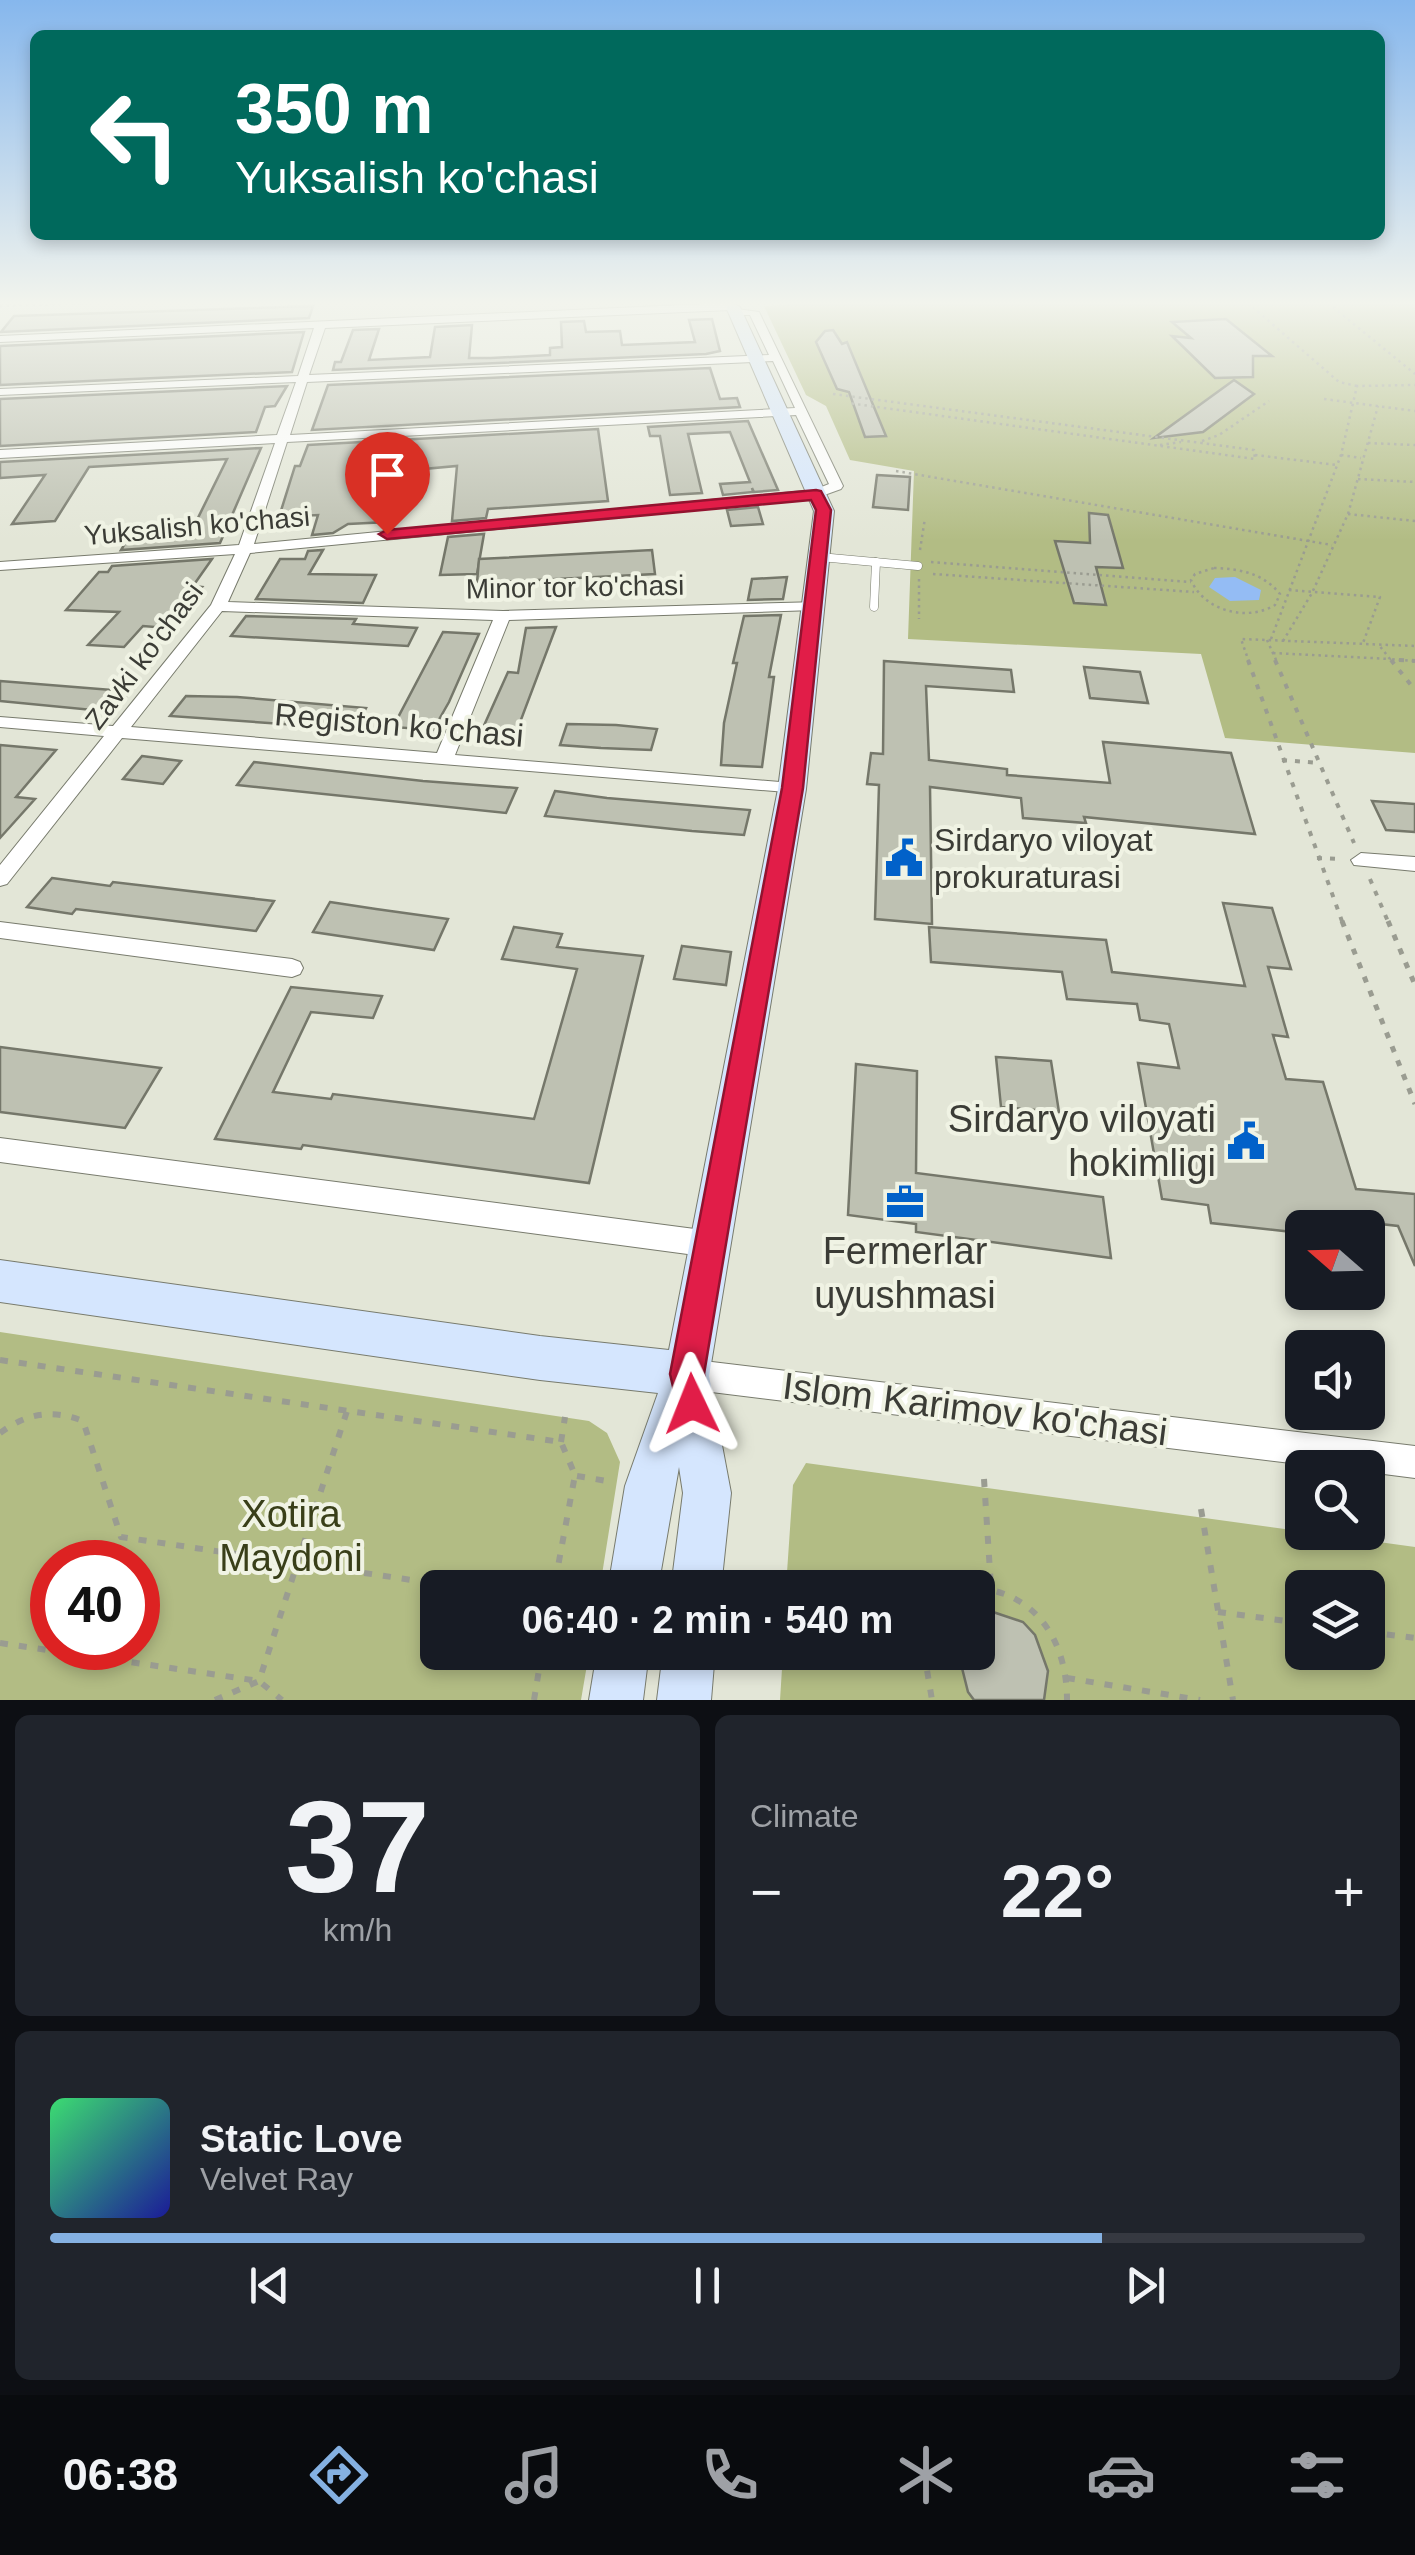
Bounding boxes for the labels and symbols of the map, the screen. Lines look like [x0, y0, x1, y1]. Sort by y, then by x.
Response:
pin [345, 432, 430, 535]
street label: Yuksalish ko'chasi [83, 501, 311, 551]
street label: Minor tor ko'chasi [465, 570, 685, 604]
street label: Zavki ko'chasi [79, 577, 209, 735]
street label: Registon ko'chasi [273, 696, 525, 754]
place label: Sirdaryo viloyat prokuraturasi [934, 822, 1153, 895]
public building icon: Sirdaryo viloyat prokuraturasi [883, 837, 925, 879]
place label: Sirdaryo viloyati hokimligi [948, 1098, 1216, 1184]
public building icon: Sirdaryo viloyati hokimligi [1225, 1120, 1267, 1162]
office icon: Fermerlar uyushmasi [884, 1181, 926, 1223]
north arrow [1285, 1210, 1385, 1310]
place label: Fermerlar uyushmasi [814, 1230, 996, 1316]
position arrow [640, 1352, 744, 1456]
street label: Islom Karimov ko'chasi [780, 1365, 1170, 1453]
park label: Xotira Maydoni [219, 1493, 363, 1579]
speed limit sign: 40 [30, 1540, 160, 1670]

